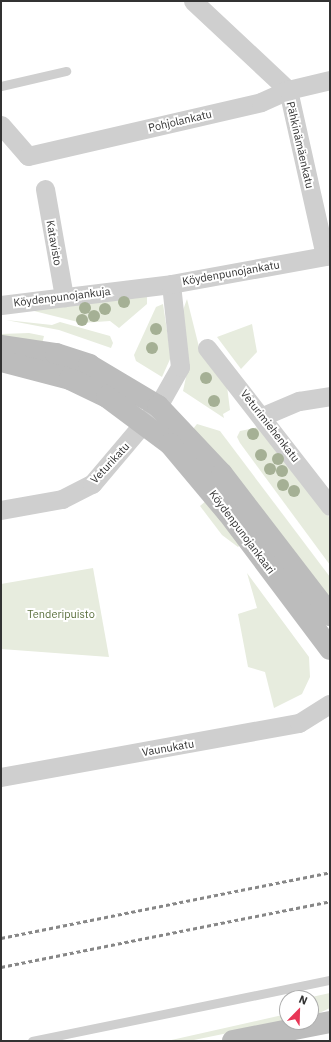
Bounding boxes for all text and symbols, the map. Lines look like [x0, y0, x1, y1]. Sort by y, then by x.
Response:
street label: Pähkinämäenkatu [284, 100, 316, 190]
street label: Pohjolankatu [147, 107, 213, 135]
street label: Katavisto [44, 219, 64, 267]
street label: Köydenpunojankatu [181, 258, 281, 288]
street label: Köydenpunojankuja [13, 285, 111, 309]
street label: Veturimiehenkatu [238, 387, 302, 465]
street label: Veturikatu [88, 440, 132, 486]
street label: Köydenpunojankaari [206, 488, 278, 576]
park label: Tenderipuisto [27, 607, 95, 621]
street label: Vaunukatu [141, 737, 195, 759]
north arrow [279, 990, 319, 1030]
text: N [297, 992, 310, 1008]

